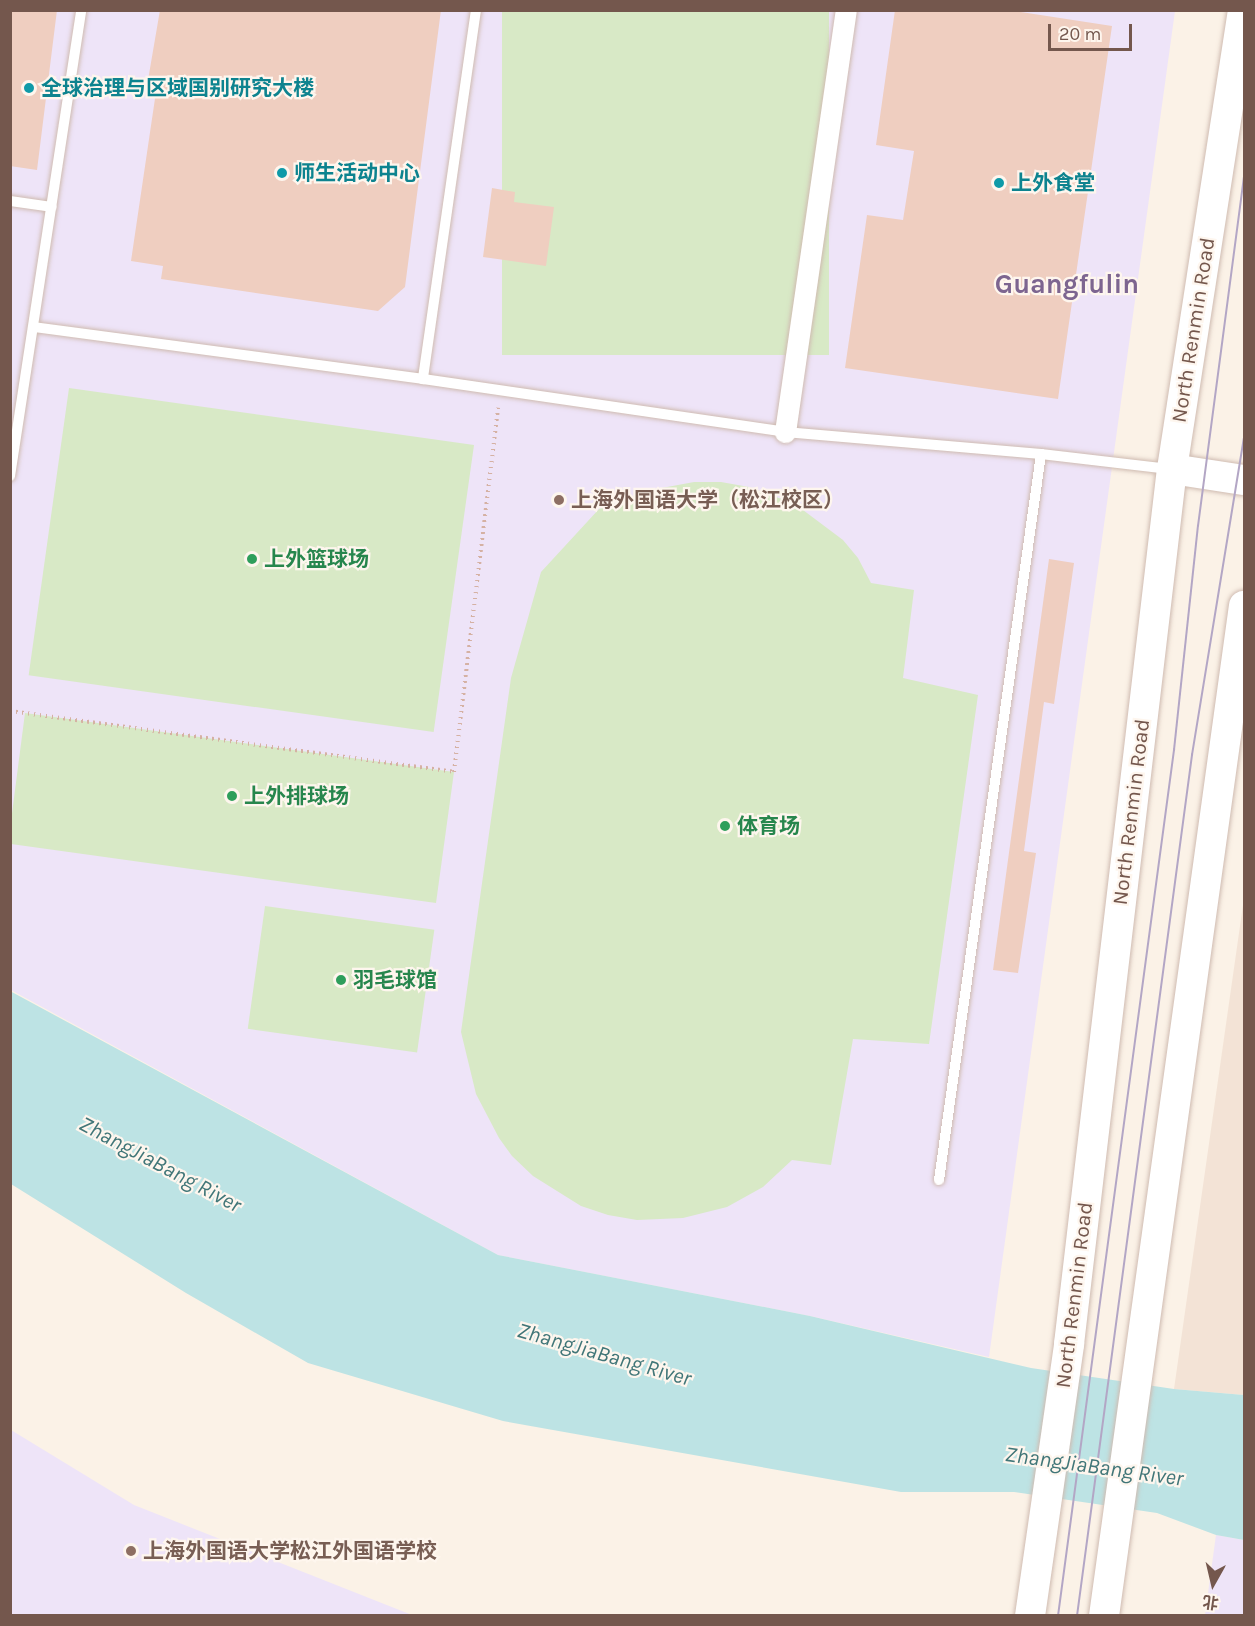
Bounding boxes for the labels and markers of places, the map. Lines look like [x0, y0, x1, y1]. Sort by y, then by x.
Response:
place label: 全球治理与区域国别研究大楼 [41, 75, 314, 101]
marker: 全球治理与区域国别研究大楼 [22, 81, 36, 95]
place label: 师生活动中心 [294, 160, 420, 186]
marker: 师生活动中心 [275, 166, 289, 180]
place label: 上外食堂 [1011, 170, 1095, 196]
marker: 上外食堂 [992, 176, 1006, 190]
place label: 上海外国语大学（松江校区） [571, 487, 844, 513]
marker: 上海外国语大学（松江校区） [552, 493, 566, 507]
place label: 上外篮球场 [264, 546, 369, 572]
marker: 上外篮球场 [245, 552, 259, 566]
place label: 上外排球场 [244, 783, 349, 809]
marker: 上外排球场 [225, 789, 239, 803]
place label: 体育场 [737, 813, 800, 839]
marker: 体育场 [718, 819, 732, 833]
place label: 羽毛球馆 [353, 967, 437, 993]
marker: 羽毛球馆 [334, 973, 348, 987]
place label: 上海外国语大学松江外国语学校 [143, 1538, 437, 1564]
marker: 上海外国语大学松江外国语学校 [124, 1544, 138, 1558]

